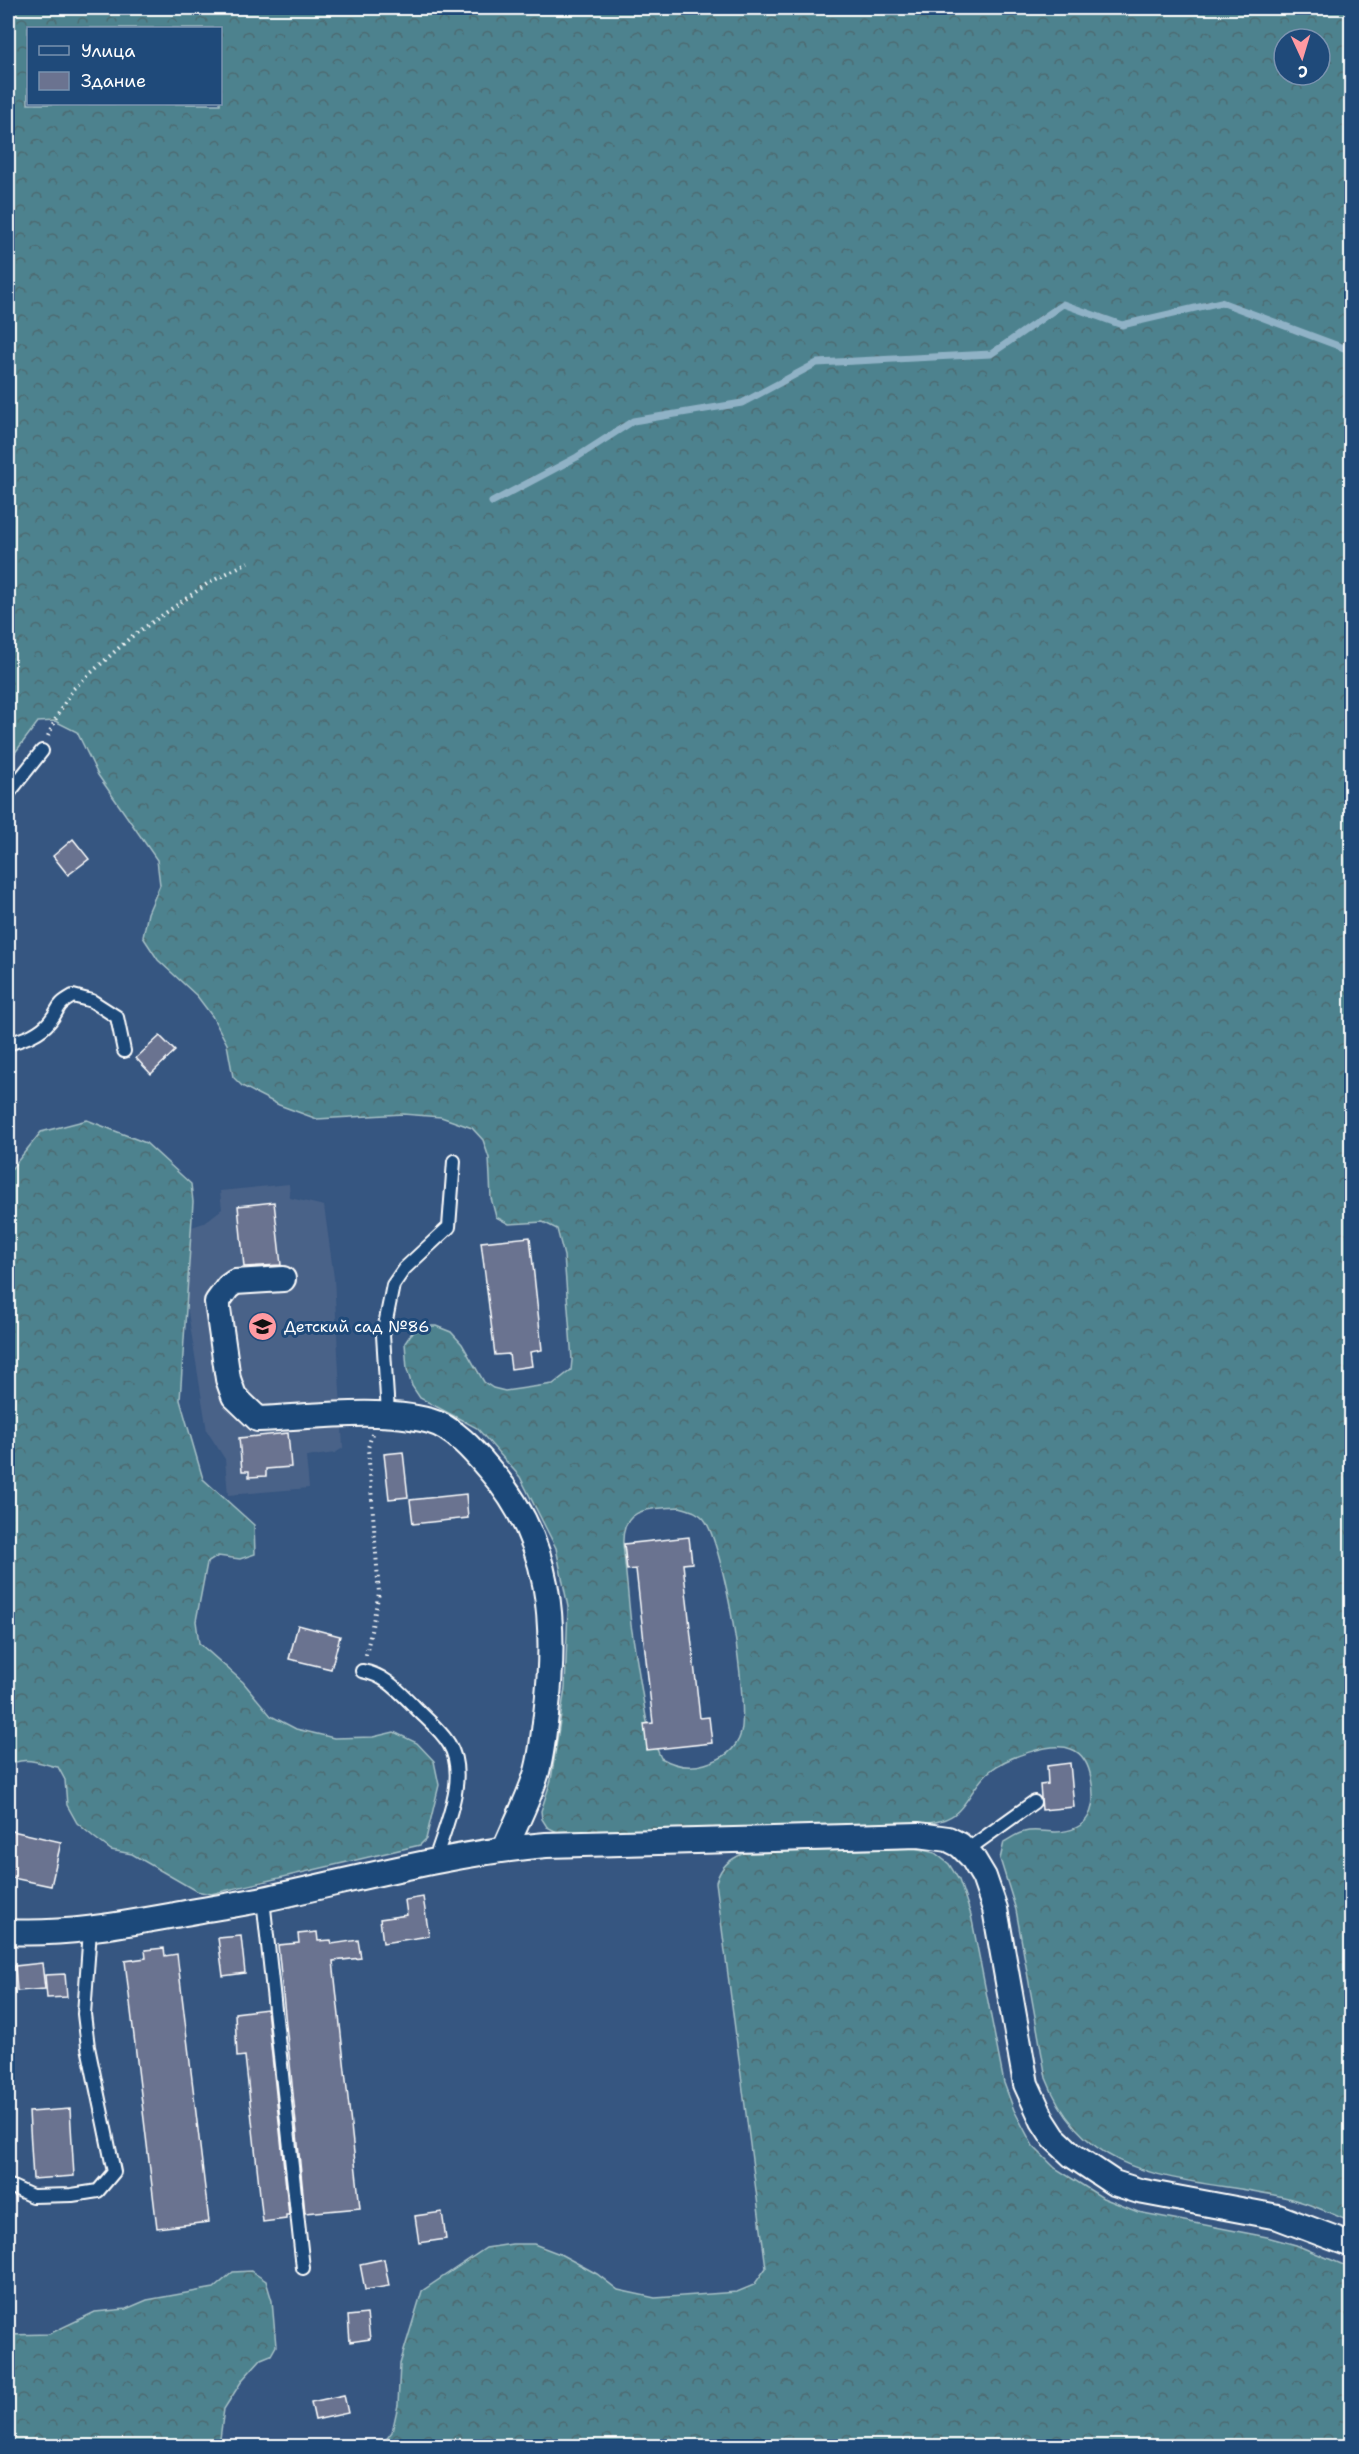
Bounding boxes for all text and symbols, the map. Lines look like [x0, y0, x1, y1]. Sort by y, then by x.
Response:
legend [27, 27, 222, 105]
north arrow [1272, 27, 1332, 87]
text: Улица [81, 39, 135, 63]
text: С [1297, 61, 1309, 82]
text: Здание [81, 69, 146, 93]
school or university icon: Детский сад №86 [247, 1310, 279, 1342]
place label: Детский сад №86 [284, 1316, 429, 1337]

